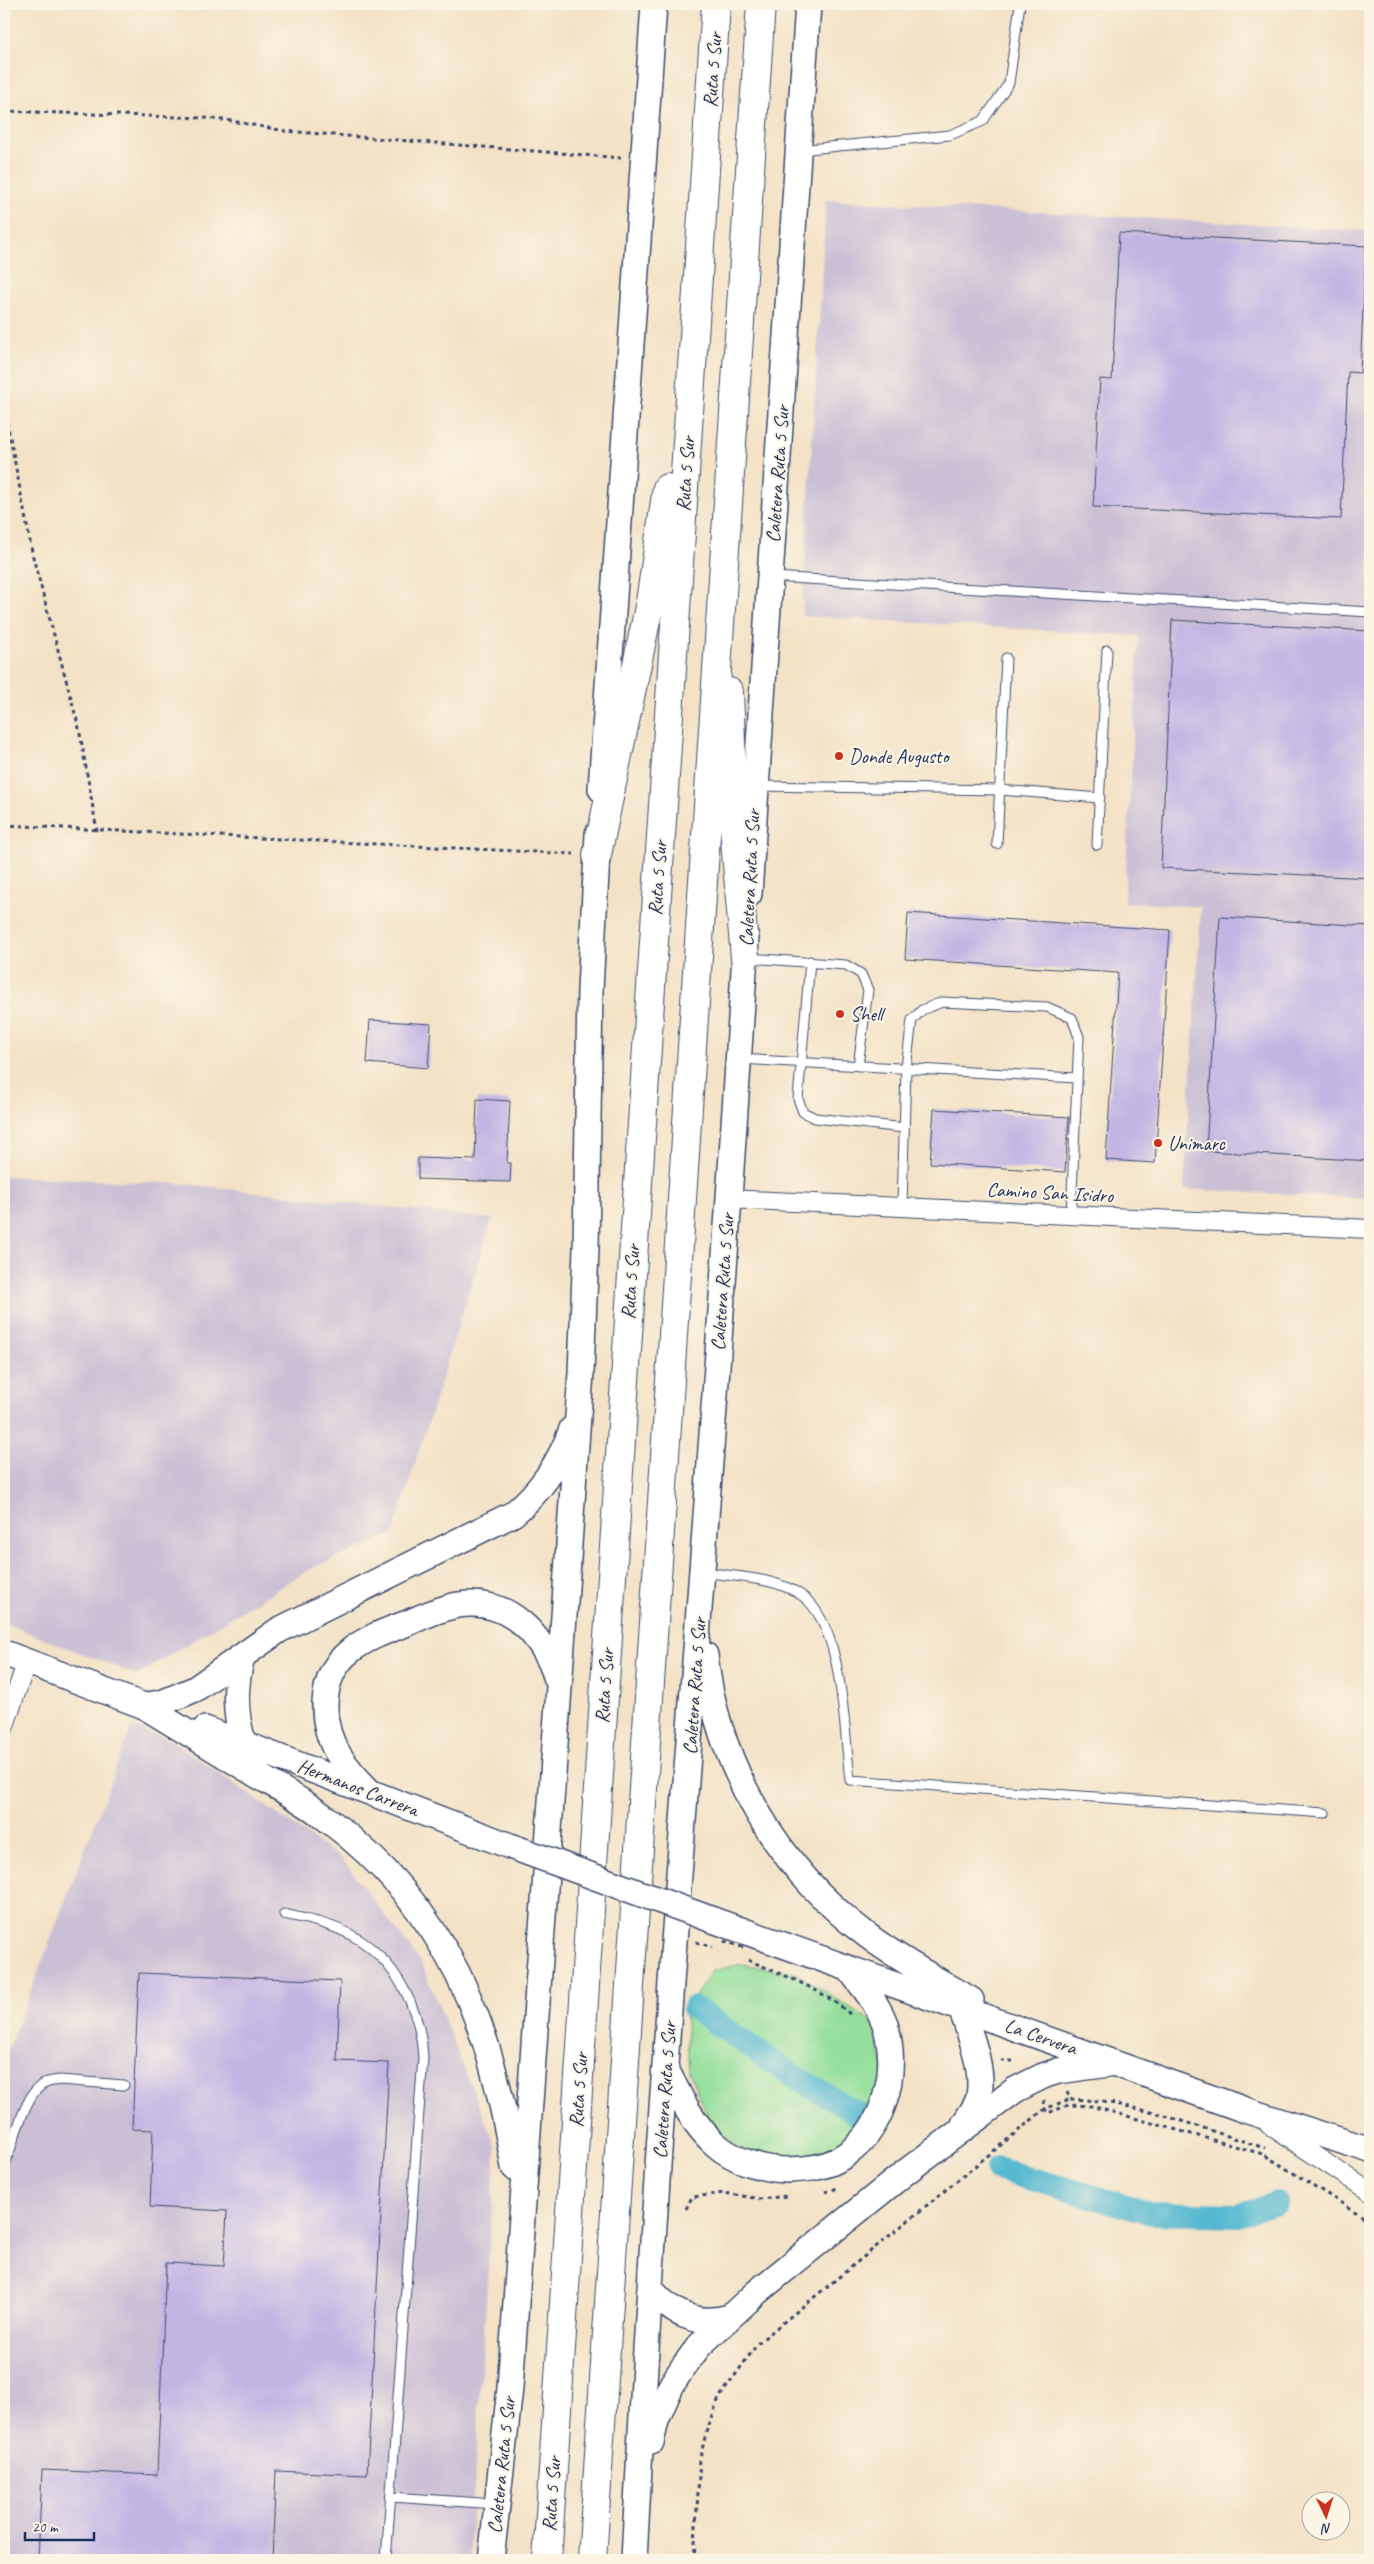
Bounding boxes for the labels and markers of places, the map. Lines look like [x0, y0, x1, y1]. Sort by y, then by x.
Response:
place label: Donde Augusto [849, 744, 950, 769]
marker: Donde Augusto [833, 750, 845, 762]
place label: Shell [850, 1002, 886, 1027]
marker: Shell [834, 1008, 846, 1020]
place label: Unimarc [1168, 1131, 1226, 1156]
marker: Unimarc [1152, 1137, 1164, 1149]

